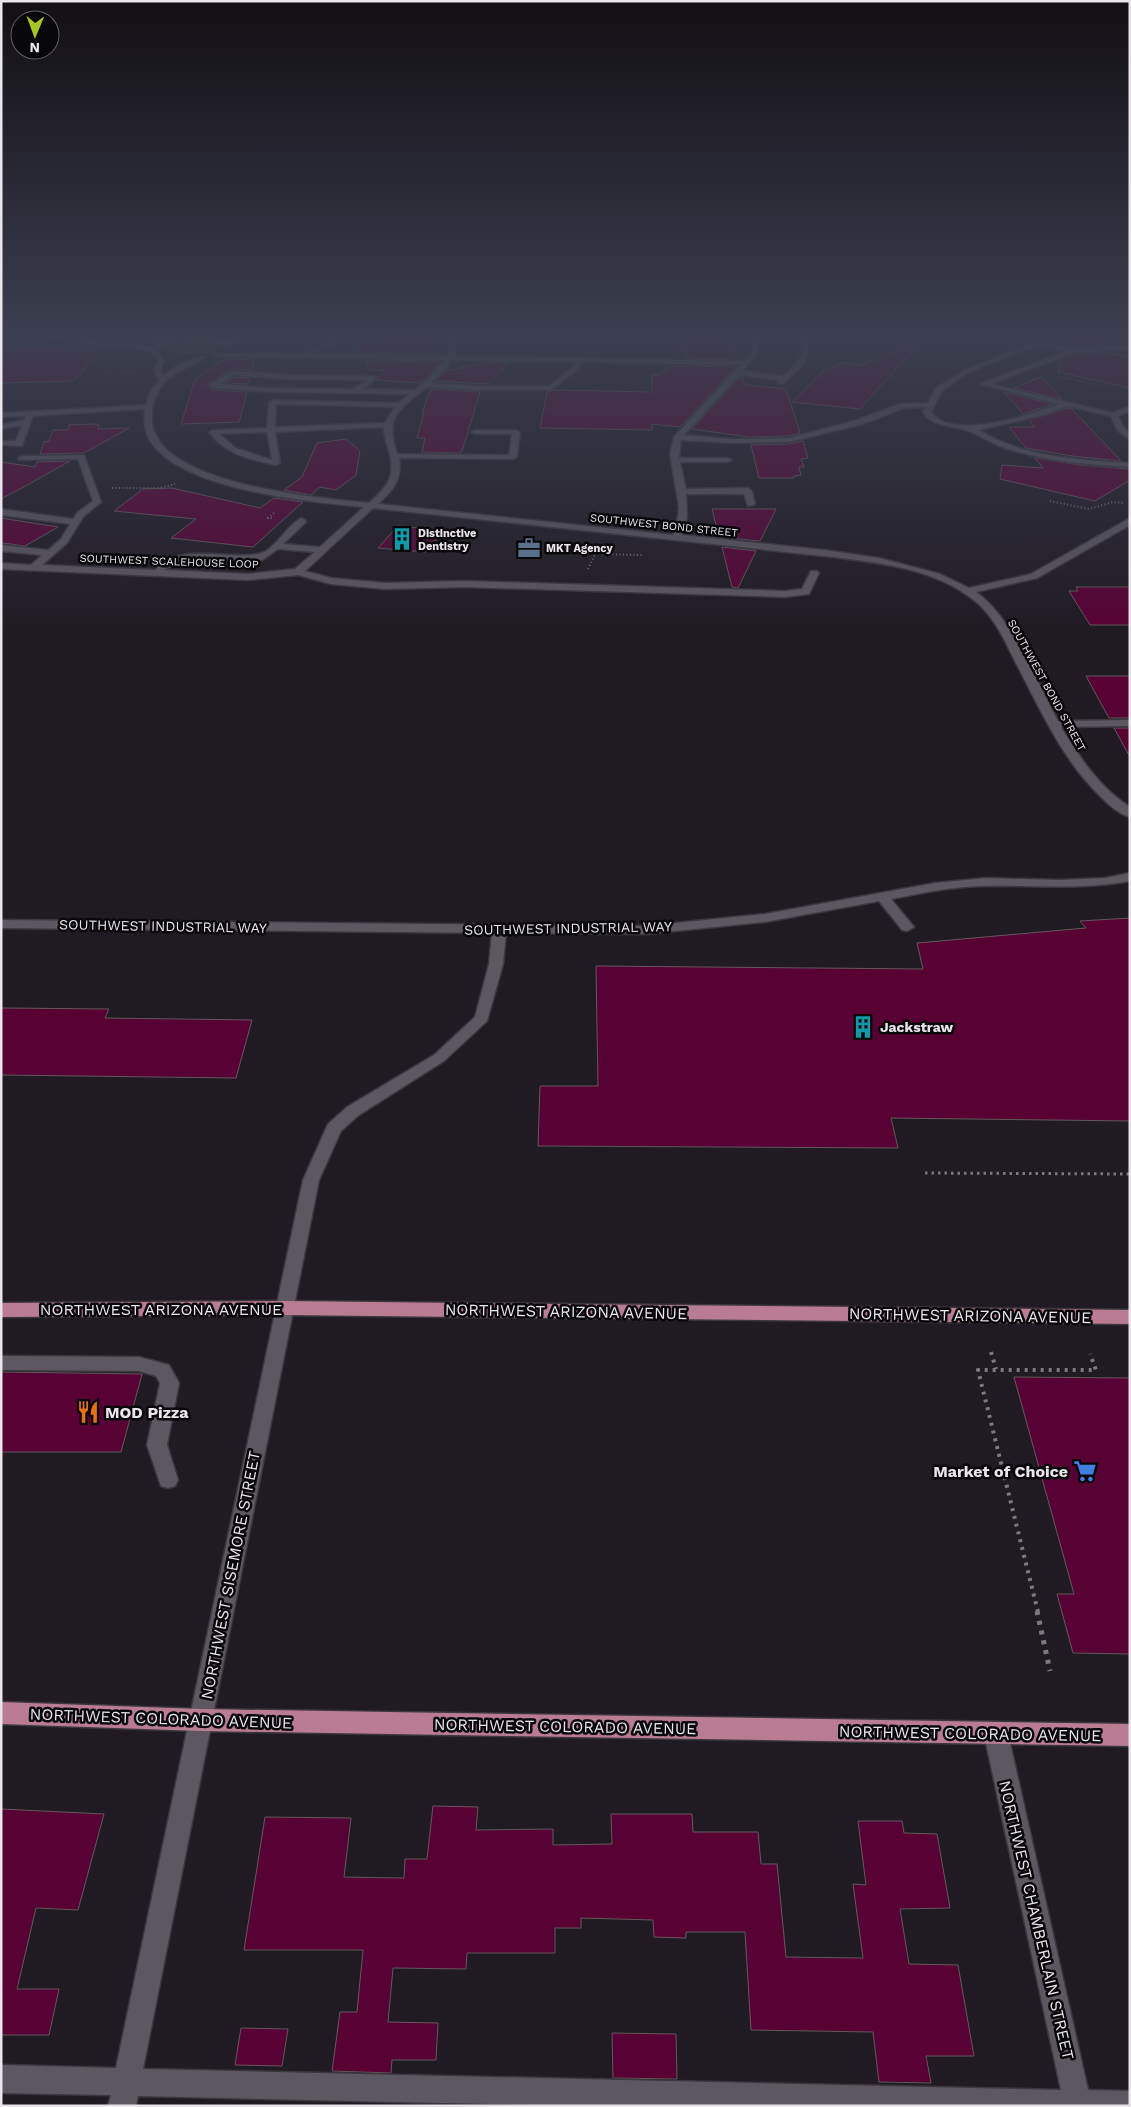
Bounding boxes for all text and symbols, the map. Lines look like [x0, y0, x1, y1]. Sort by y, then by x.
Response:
north arrow [10, 10, 60, 60]
text: N [29, 40, 40, 56]
street label: SOUTHWEST BOND STREET [589, 511, 739, 540]
building icon: Distinctive Dentistry [389, 526, 415, 552]
place label: Distinctive Dentistry [418, 527, 476, 553]
office icon: MKT Agency [516, 535, 542, 561]
place label: MKT Agency [546, 542, 613, 555]
street label: SOUTHWEST SCALEHOUSE LOOP [79, 552, 259, 571]
street label: SOUTHWEST BOND STREET [1005, 617, 1088, 754]
street label: SOUTHWEST INDUSTRIAL WAY [59, 916, 267, 936]
street label: SOUTHWEST INDUSTRIAL WAY [464, 918, 672, 938]
building icon: Jackstraw [850, 1014, 876, 1040]
place label: Jackstraw [880, 1019, 954, 1035]
street label: NORTHWEST ARIZONA AVENUE [40, 1300, 282, 1319]
street label: NORTHWEST ARIZONA AVENUE [445, 1300, 687, 1323]
street label: NORTHWEST ARIZONA AVENUE [849, 1304, 1091, 1327]
restaurant icon: MOD Pizza [75, 1399, 101, 1425]
place label: MOD Pizza [105, 1403, 189, 1422]
street label: NORTHWEST SISEMORE STREET [197, 1449, 264, 1701]
supermarket icon: Market of Choice [1072, 1458, 1098, 1484]
place label: Market of Choice [933, 1462, 1068, 1481]
street label: NORTHWEST COLORADO AVENUE [29, 1704, 293, 1733]
street label: NORTHWEST COLORADO AVENUE [434, 1715, 696, 1738]
street label: NORTHWEST COLORADO AVENUE [839, 1722, 1101, 1745]
street label: NORTHWEST CHAMBERLAIN STREET [995, 1779, 1078, 2062]

